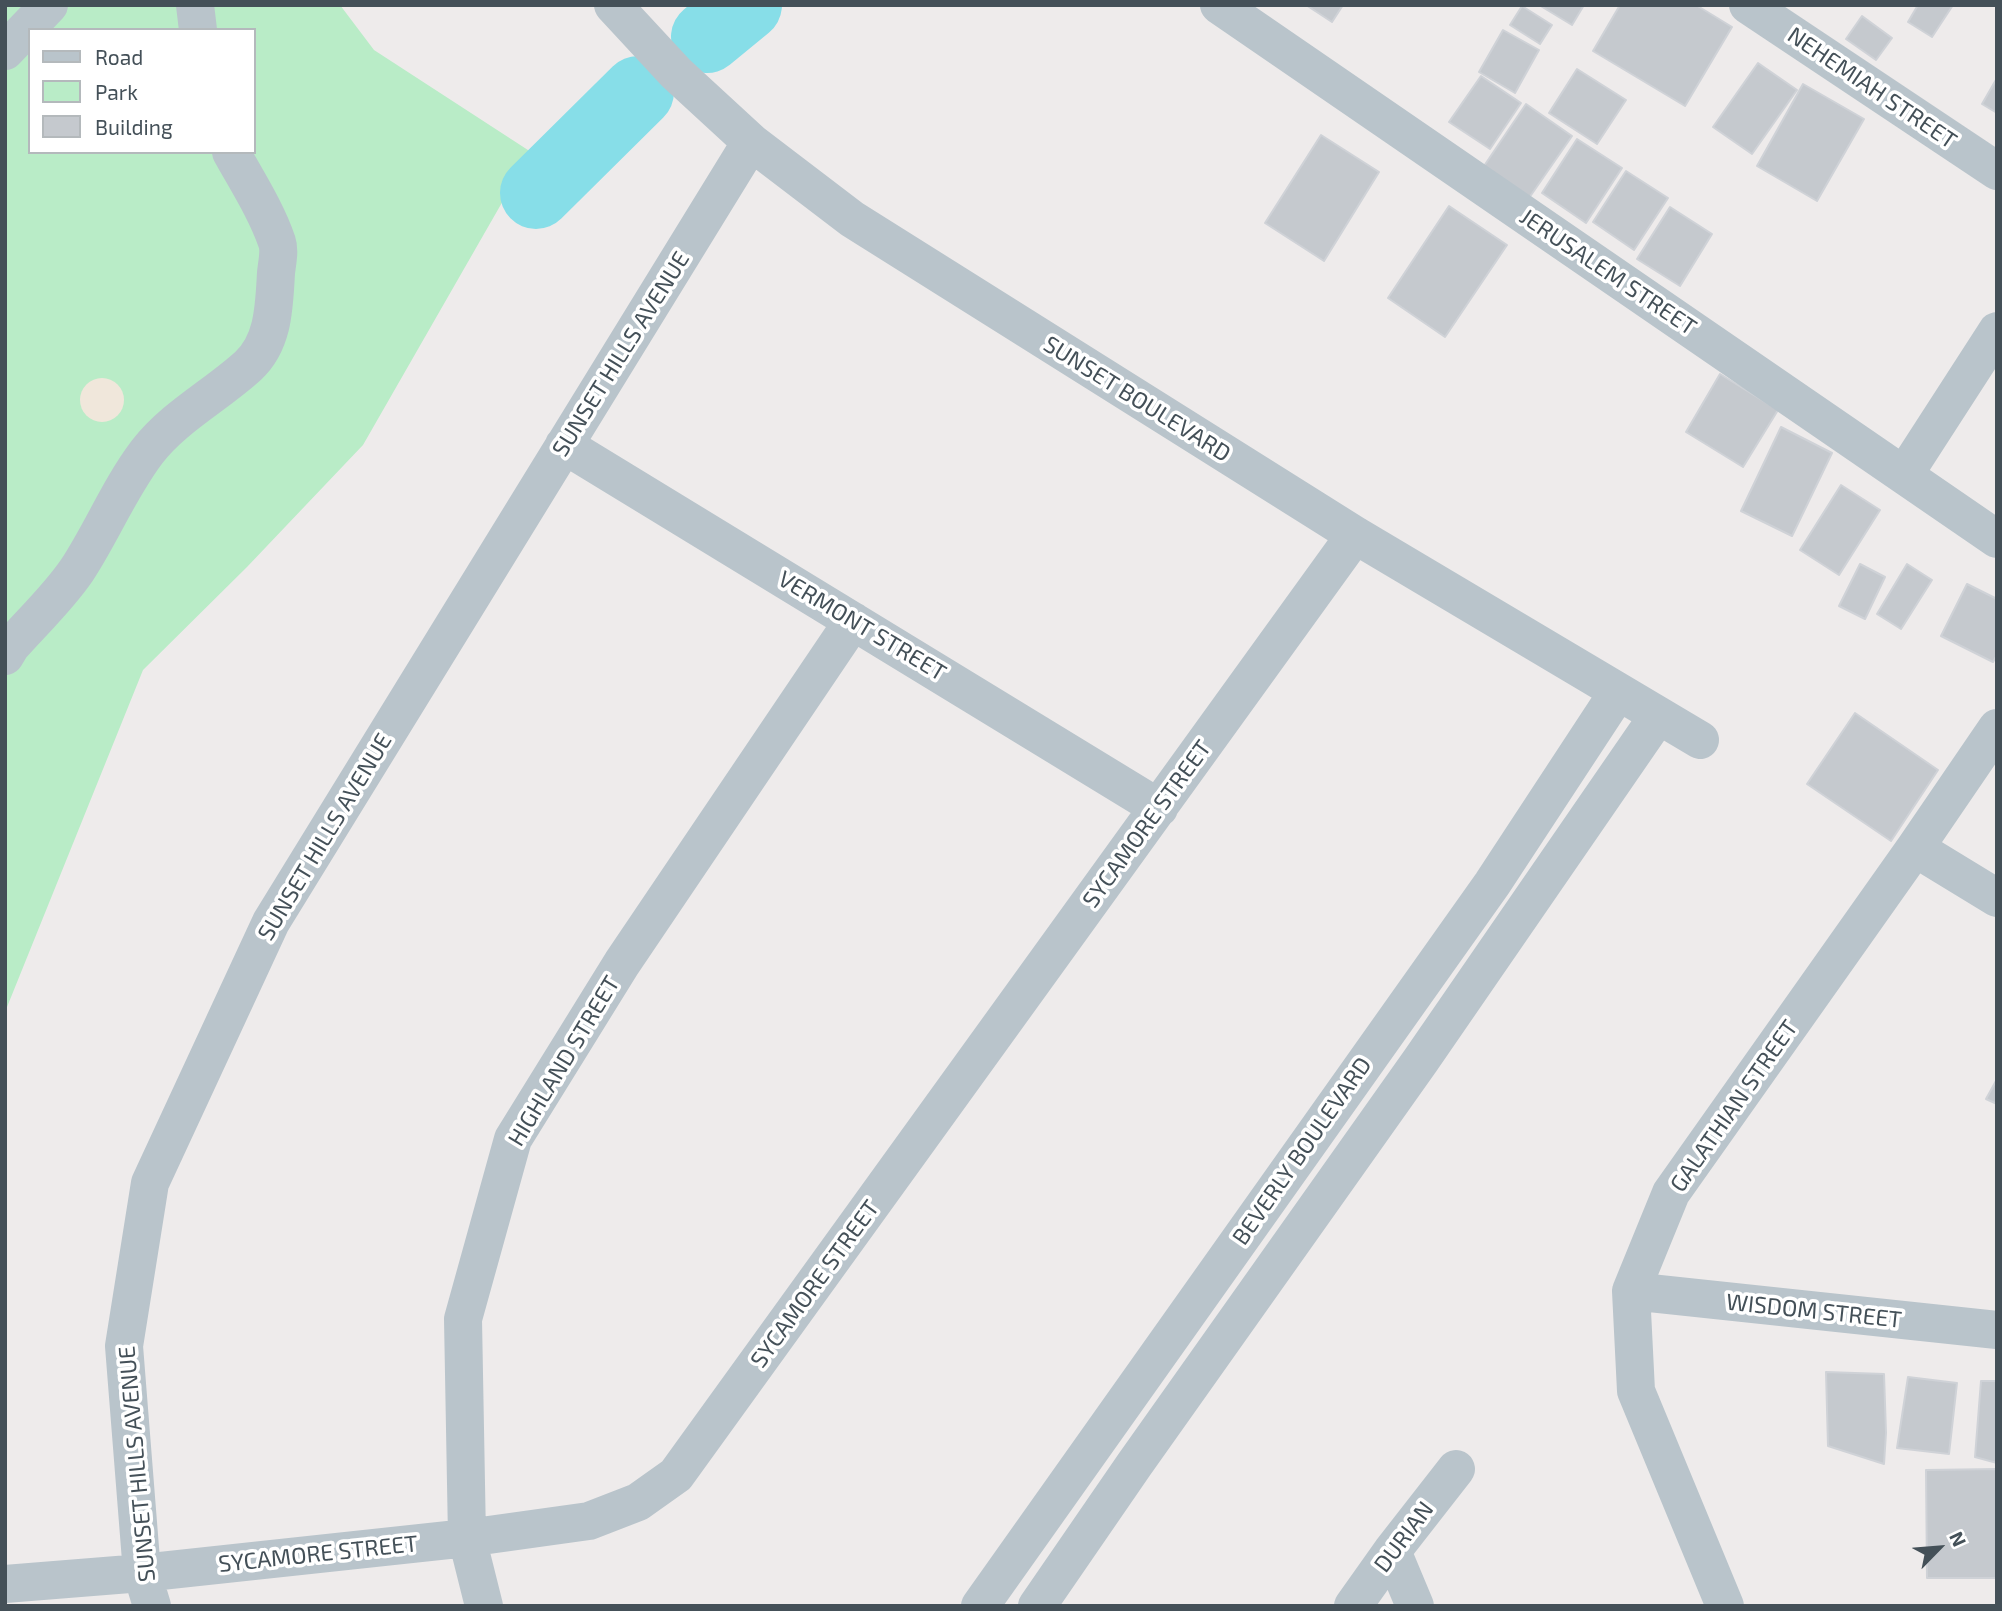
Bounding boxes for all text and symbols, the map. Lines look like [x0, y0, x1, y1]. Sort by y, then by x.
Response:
street label: NEHEMIAH STREET [1782, 21, 1962, 155]
legend [28, 28, 256, 154]
text: Road [95, 44, 143, 69]
text: Park [95, 79, 138, 104]
text: Building [95, 114, 173, 139]
street label: JERUSALEM STREET [1514, 203, 1702, 341]
street label: SUNSET HILLS AVENUE [547, 246, 695, 462]
street label: SUNSET BOULEVARD [1038, 330, 1236, 468]
street label: VERMONT STREET [773, 565, 951, 687]
street label: SUNSET HILLS AVENUE [252, 728, 398, 946]
street label: SYCAMORE STREET [1077, 735, 1217, 913]
street label: HIGHLAND STREET [502, 971, 626, 1151]
street label: GALATHIAN STREET [1664, 1015, 1804, 1197]
street label: BEVERLY BOULEVARD [1227, 1052, 1377, 1250]
street label: SYCAMORE STREET [745, 1195, 885, 1373]
street label: WISDOM STREET [1725, 1288, 1903, 1334]
street label: SUNSET HILLS AVENUE [113, 1345, 161, 1583]
street label: DURIAN [1368, 1496, 1440, 1578]
north arrow [1904, 1513, 1974, 1583]
text: N [1945, 1528, 1972, 1550]
street label: SYCAMORE STREET [217, 1530, 419, 1578]

